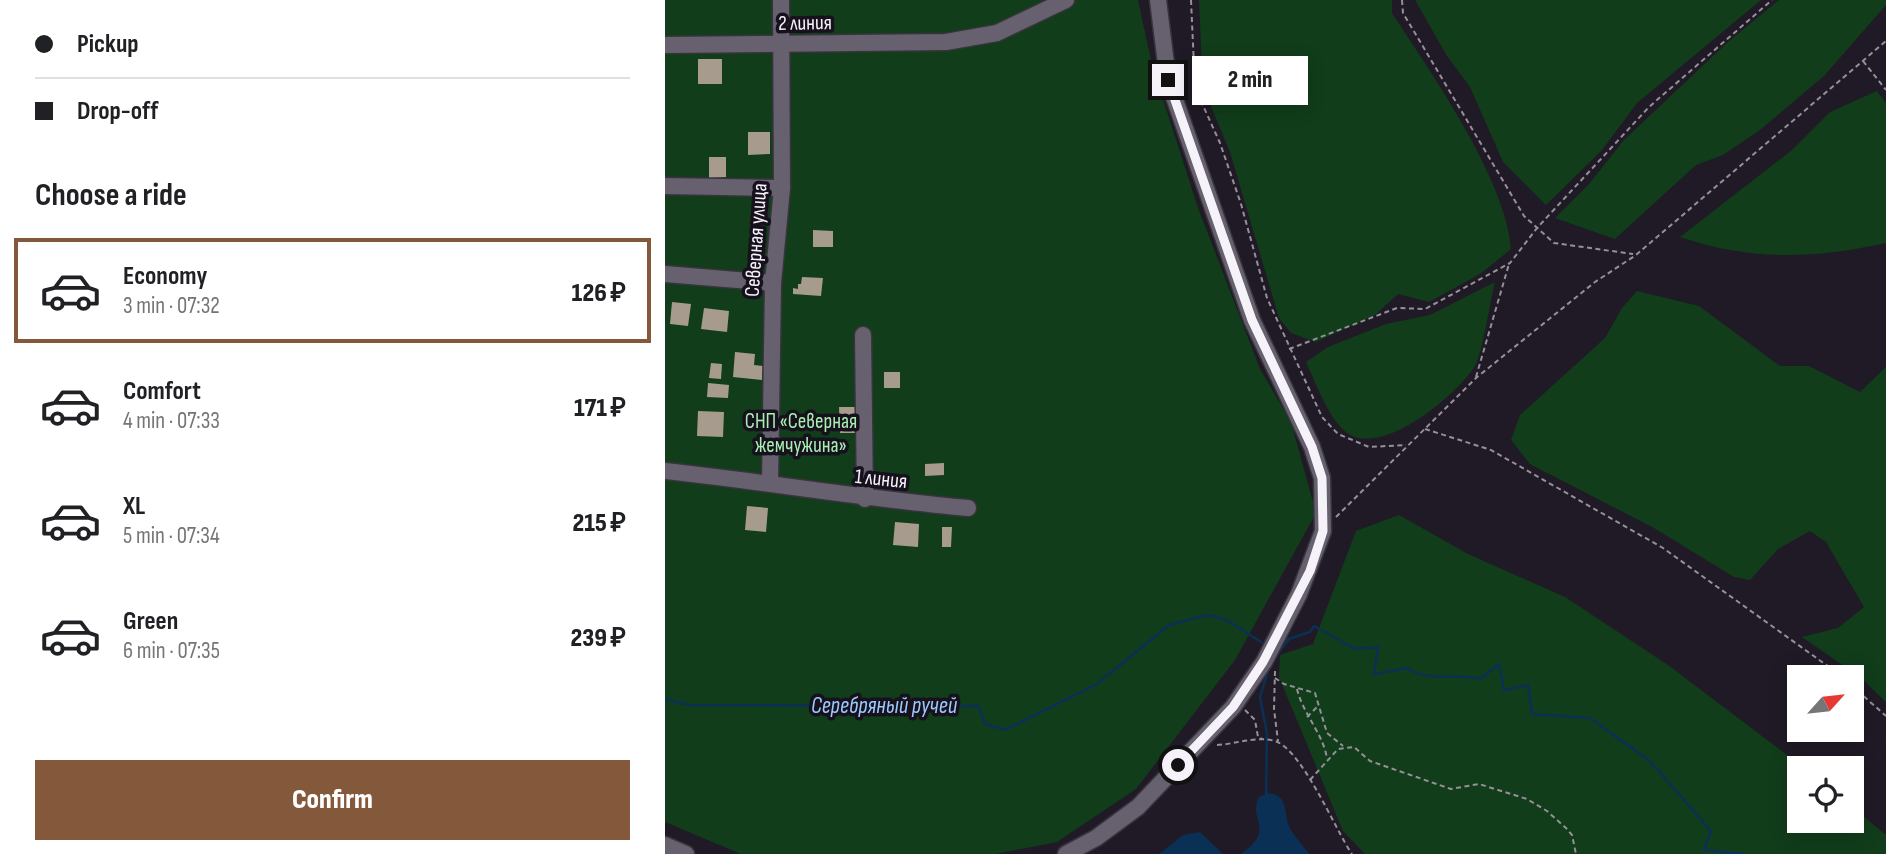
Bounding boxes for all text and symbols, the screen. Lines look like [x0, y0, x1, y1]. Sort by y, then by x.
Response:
street label: 2 линия [778, 10, 832, 36]
text: Pickup [77, 29, 139, 60]
callout: 2 min [1193, 56, 1308, 104]
route end [1152, 64, 1184, 96]
text: 2 min [1228, 66, 1272, 94]
text: Drop-off [77, 96, 158, 127]
text: Choose a ride [35, 176, 187, 215]
street label: Северная улица [740, 182, 772, 298]
icon: car [39, 259, 102, 322]
text: Economy [123, 261, 207, 292]
text: 126 ₽ [572, 278, 626, 309]
text: 3 min · 07:32 [123, 292, 220, 320]
icon: car [39, 374, 102, 437]
text: Comfort [123, 376, 201, 407]
text: 171 ₽ [574, 393, 626, 424]
text: 4 min · 07:33 [123, 407, 220, 435]
park label: СНП «Северная жемчужина» [745, 409, 857, 458]
street label: 1 линия [854, 464, 908, 494]
icon: car [39, 489, 102, 552]
text: XL [123, 491, 145, 522]
text: 215 ₽ [573, 508, 626, 539]
text: 5 min · 07:34 [123, 522, 220, 550]
icon: car [39, 604, 102, 667]
text: Green [123, 606, 178, 637]
text: 239 ₽ [570, 623, 626, 654]
text: 6 min · 07:35 [123, 637, 220, 665]
north arrow [1787, 665, 1864, 742]
map controls [1787, 665, 1864, 833]
water label: Серебряный ручей [811, 692, 958, 720]
route start [1162, 749, 1194, 781]
button: locate [1787, 756, 1864, 833]
button: Confirm [35, 760, 630, 840]

